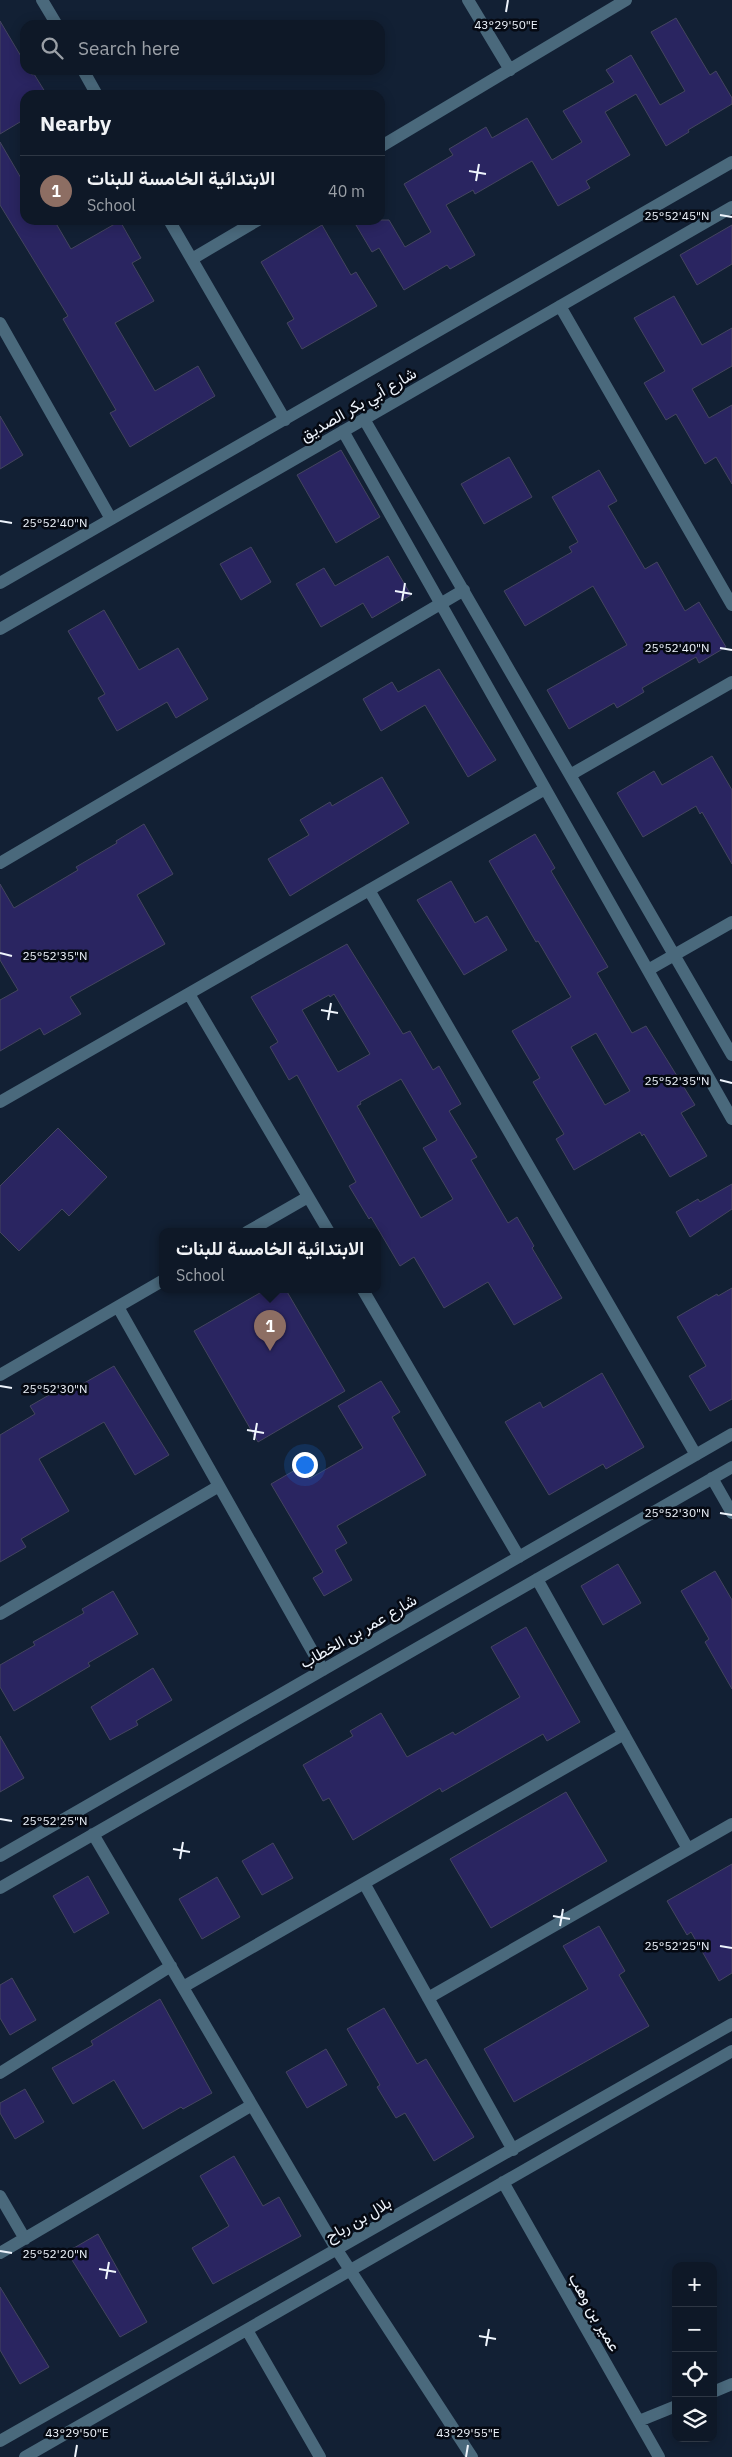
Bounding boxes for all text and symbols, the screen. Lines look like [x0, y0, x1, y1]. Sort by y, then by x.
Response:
text: 43°29'50"E [474, 17, 538, 32]
search box [20, 20, 385, 75]
icon: search [38, 34, 66, 62]
text: Search here [78, 36, 180, 60]
text: Nearby [40, 109, 111, 137]
text: الابتدائية الخامسة للبنات [87, 166, 275, 190]
text: 1 [51, 181, 61, 201]
text: 40 m [328, 181, 365, 201]
text: School [87, 195, 136, 215]
text: 25°52'45"N [644, 208, 710, 223]
street label: شارع أبي بكر الصديق [296, 363, 422, 449]
text: 25°52'40"N [22, 515, 88, 530]
text: 25°52'40"N [644, 640, 710, 655]
text: 25°52'35"N [22, 948, 88, 963]
text: 25°52'35"N [644, 1073, 710, 1088]
popup [159, 1228, 381, 1293]
text: الابتدائية الخامسة للبنات [176, 1236, 364, 1260]
text: School [176, 1265, 225, 1285]
pin: 1 [254, 1310, 286, 1351]
text: 25°52'30"N [22, 1381, 88, 1396]
your location [292, 1452, 318, 1478]
text: 25°52'30"N [644, 1505, 710, 1520]
street label: شارع عمر بن الخطاب [296, 1589, 421, 1674]
text: 25°52'25"N [22, 1813, 88, 1828]
text: 25°52'25"N [644, 1938, 710, 1953]
street label: بلال بن رباح [321, 2192, 396, 2248]
text: 25°52'20"N [22, 2246, 88, 2261]
map controls [672, 2262, 717, 2442]
button: + [672, 2262, 717, 2307]
street label: عمير بن وهب [564, 2269, 625, 2355]
button: − [672, 2307, 717, 2352]
button: locate [672, 2352, 717, 2397]
button: layers [672, 2397, 717, 2442]
text: 43°29'50"E [45, 2425, 109, 2440]
text: 43°29'55"E [436, 2425, 500, 2440]

